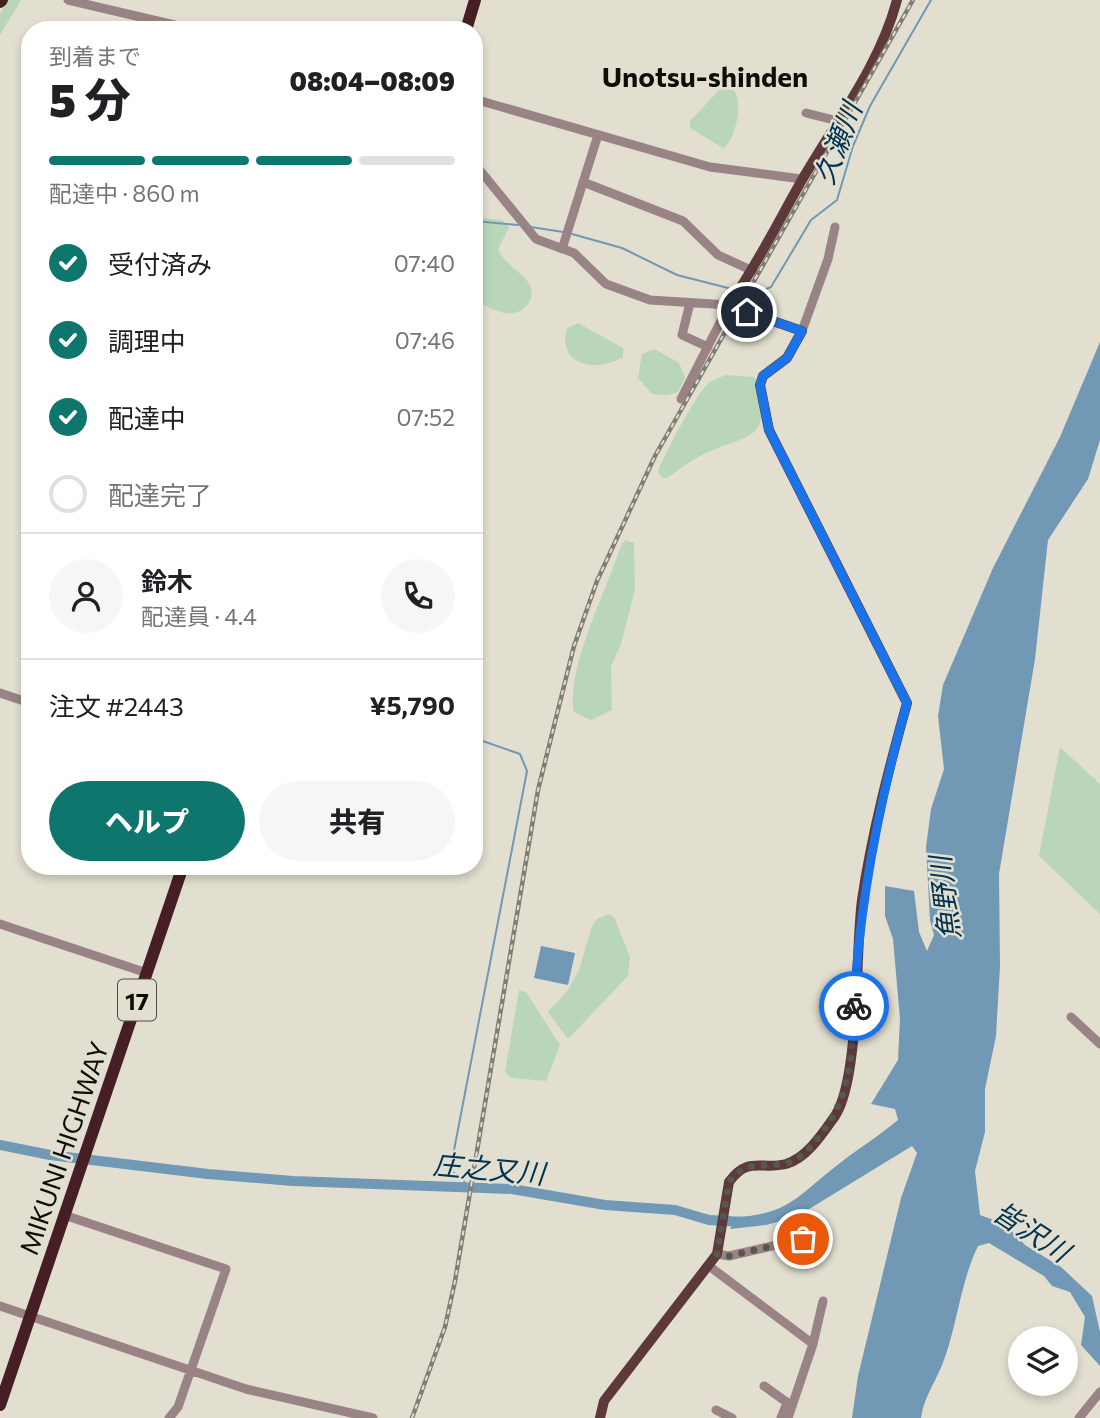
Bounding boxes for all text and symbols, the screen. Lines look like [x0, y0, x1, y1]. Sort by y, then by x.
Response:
text: 到着まで [49, 42, 141, 70]
district label: Unotsu-shinden [602, 59, 808, 93]
text: 08:04–08:09 [289, 65, 455, 96]
text: 5 分 [49, 70, 131, 126]
water label: 久瀬川 [806, 95, 869, 188]
text: 配達中 · 860 m [49, 179, 200, 207]
icon: check [49, 244, 87, 282]
text: 受付済み [108, 248, 212, 279]
text: 07:40 [394, 249, 455, 277]
pin [717, 282, 777, 342]
icon: home [728, 293, 766, 331]
icon: check [49, 321, 87, 359]
text: 調理中 [108, 325, 186, 356]
text: 07:46 [395, 326, 455, 354]
icon: check [49, 398, 87, 436]
text: 配達中 [108, 402, 186, 433]
text: 07:52 [397, 403, 455, 431]
text: 配達完了 [108, 479, 212, 510]
button: person [49, 559, 123, 633]
button: phone [381, 559, 455, 633]
text: 鈴木 [141, 565, 193, 596]
text: 配達員 · 4.4 [141, 602, 257, 630]
text: ¥5,790 [370, 689, 455, 720]
text: 注文 #2443 [49, 690, 184, 721]
button: ヘルプ [49, 781, 245, 861]
button: 共有 [259, 781, 455, 861]
water label: 魚野川 [922, 851, 966, 942]
courier [819, 971, 889, 1041]
road number: 17 [118, 980, 156, 1020]
icon: bike [835, 987, 873, 1025]
street label: MIKUNI HIGHWAY [12, 1037, 114, 1258]
water label: 庄之又川 [432, 1146, 549, 1190]
water label: 皆沢川 [988, 1194, 1079, 1270]
pin [773, 1209, 833, 1269]
icon: bag [784, 1220, 822, 1258]
map controls [1008, 1326, 1078, 1396]
button: layers [1008, 1326, 1078, 1396]

